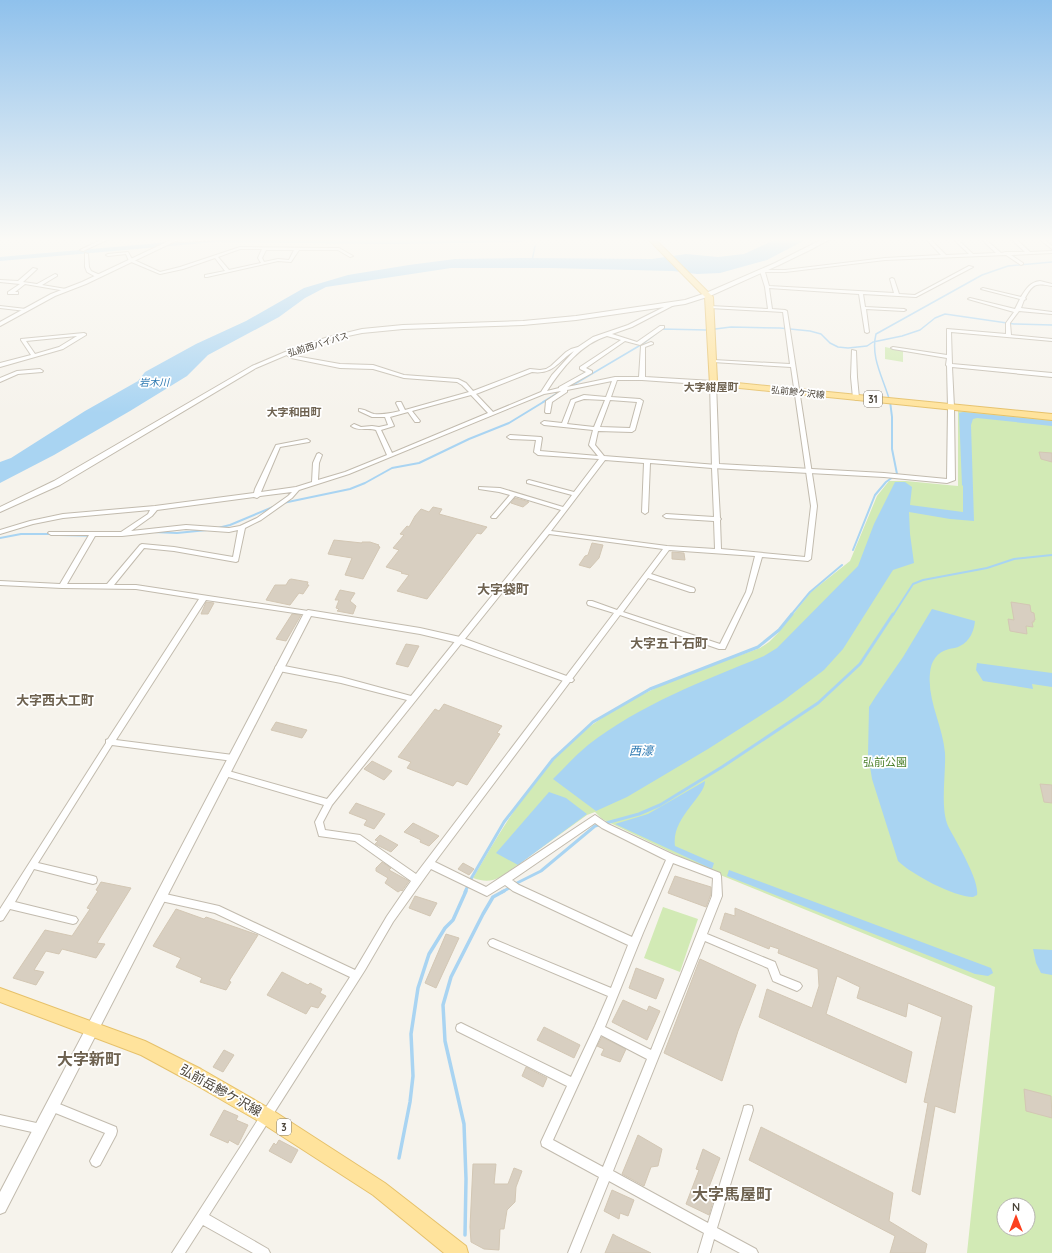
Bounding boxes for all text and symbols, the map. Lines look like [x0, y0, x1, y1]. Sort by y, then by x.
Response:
street label: 弘前西バイパス [286, 330, 350, 358]
water label: 岩木川 [139, 376, 170, 389]
district label: 大字紺屋町 [684, 380, 739, 394]
street label: 弘前鰺ケ沢線 [771, 384, 826, 400]
road number: 31 [864, 391, 882, 407]
district label: 大字和田町 [267, 405, 322, 419]
district label: 大字袋町 [477, 581, 529, 597]
district label: 大字五十石町 [630, 635, 708, 651]
district label: 大字西大工町 [16, 692, 94, 708]
water label: 西濠 [629, 743, 655, 758]
park label: 弘前公園 [863, 755, 907, 769]
district label: 大字新町 [57, 1049, 121, 1069]
street label: 弘前岳鰺ケ沢線 [177, 1061, 265, 1119]
road number: 3 [277, 1119, 291, 1135]
district label: 大字馬屋町 [692, 1184, 772, 1204]
north arrow [996, 1197, 1036, 1237]
text: N [1012, 1200, 1020, 1214]

